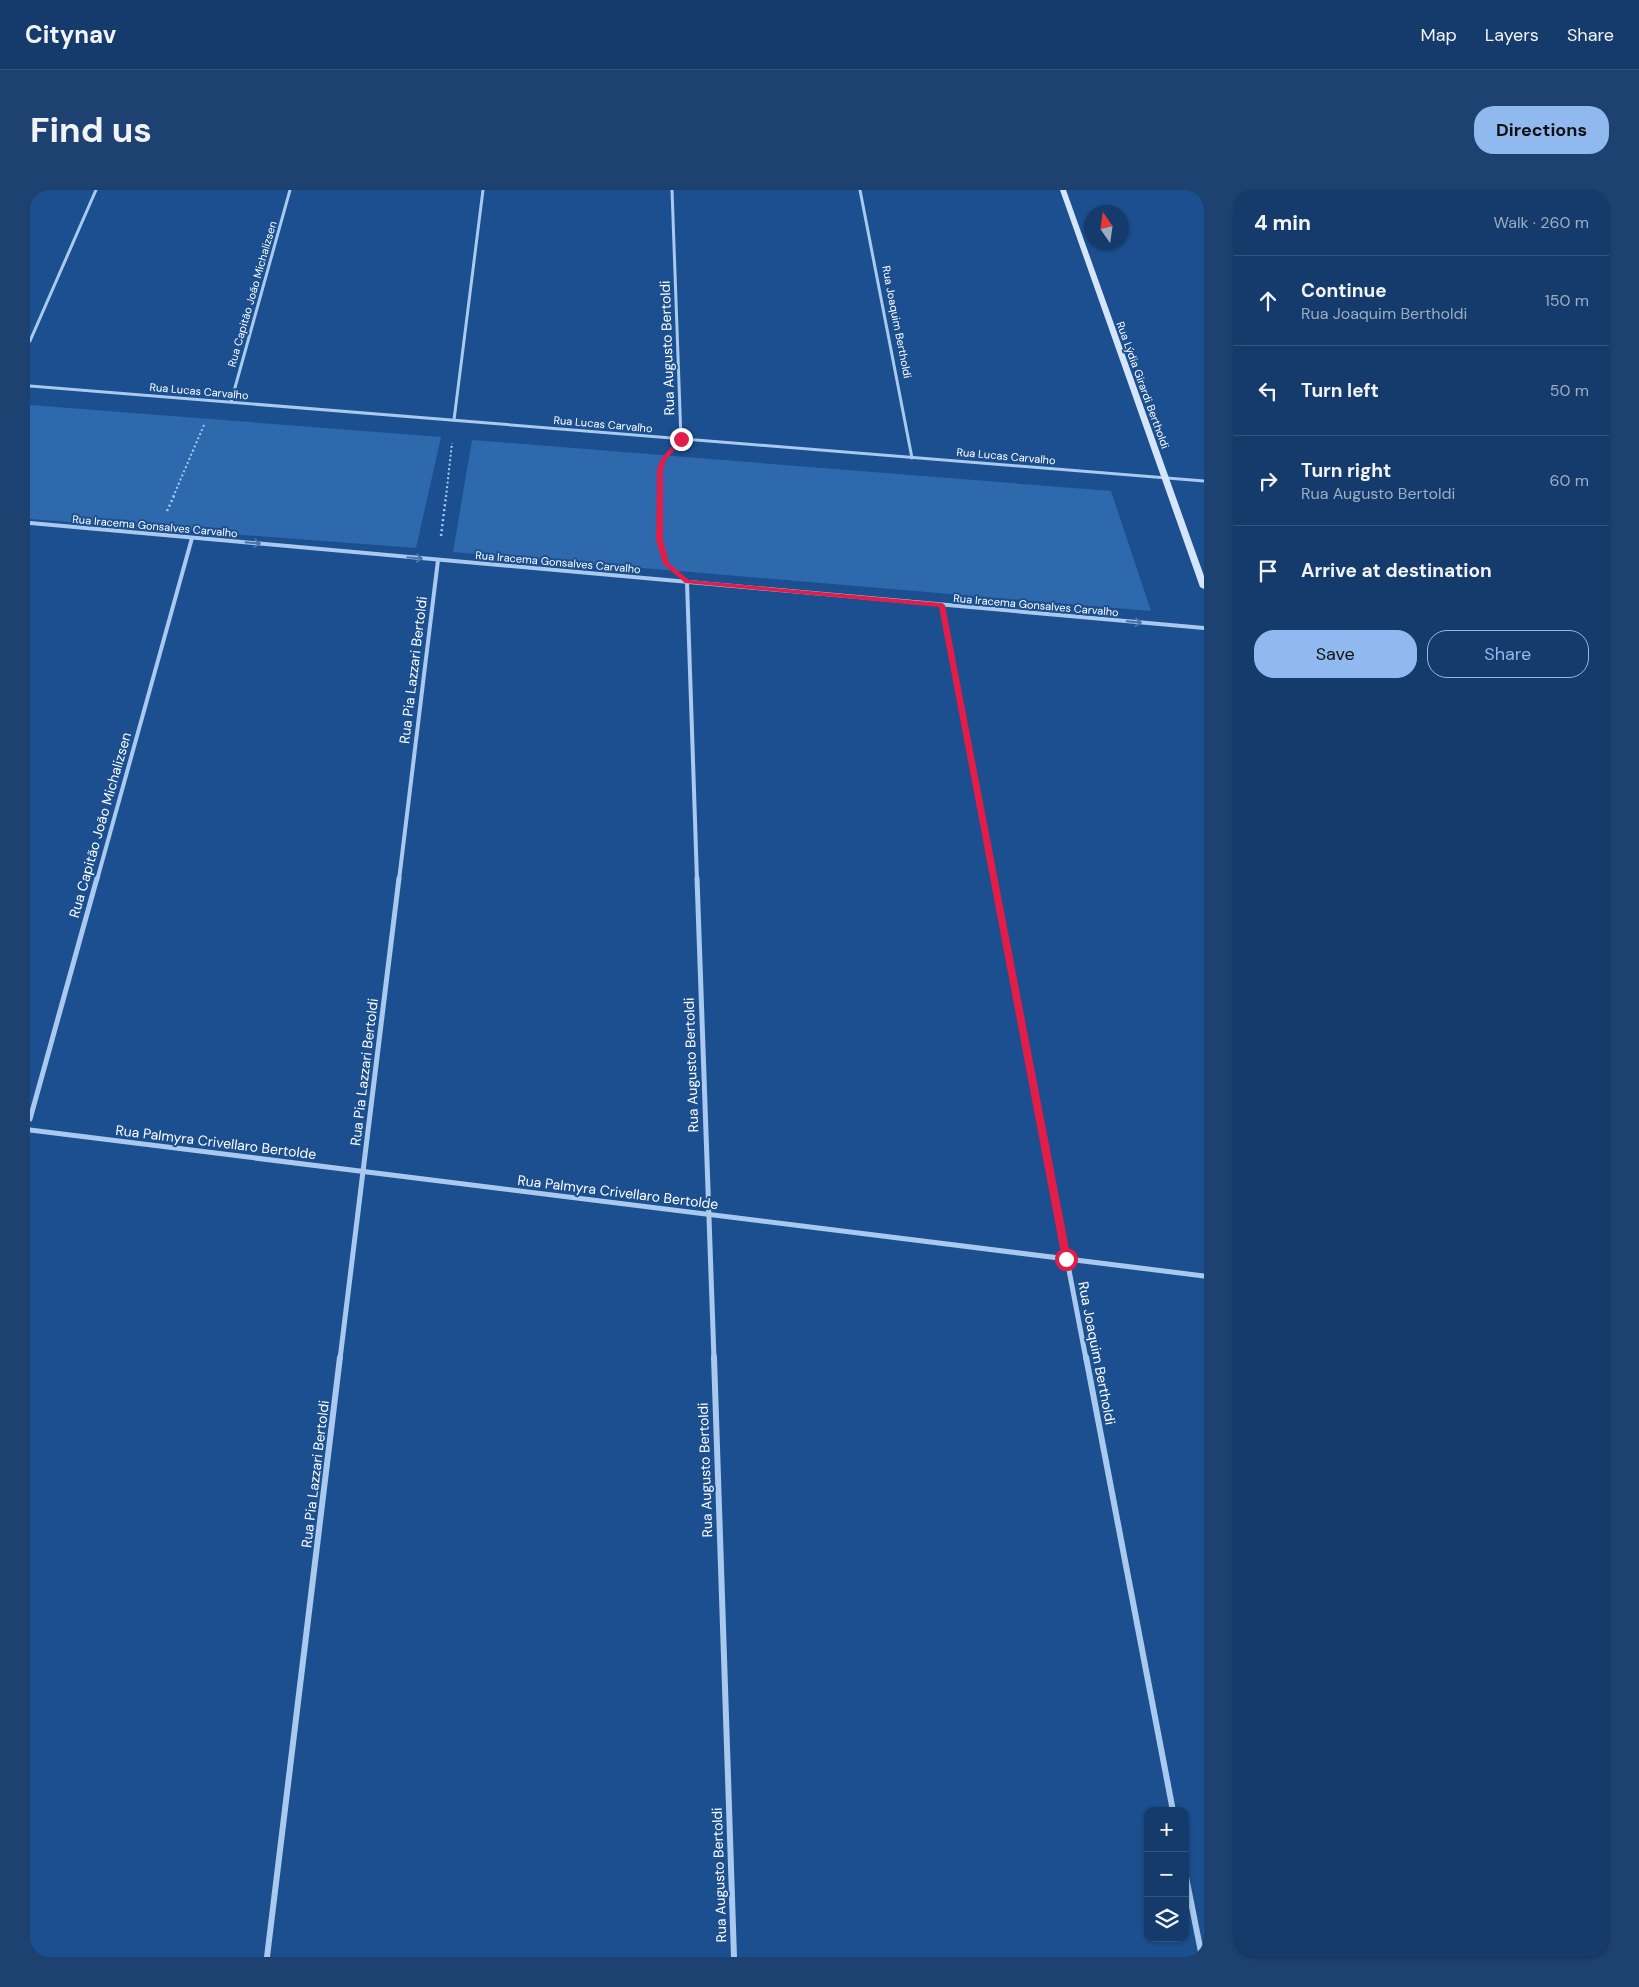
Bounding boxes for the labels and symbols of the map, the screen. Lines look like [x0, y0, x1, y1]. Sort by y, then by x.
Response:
north arrow [1084, 205, 1129, 250]
street label: Rua Capitão João Michalizsen [224, 219, 280, 369]
street label: Rua Joaquim Bertholdi [879, 264, 915, 380]
street label: Rua Augusto Bertoldi [656, 280, 678, 416]
street label: Rua Lýdia Girardi Bertholdi [1113, 319, 1173, 451]
street label: Rua Lucas Carvalho [149, 380, 249, 402]
street label: Rua Lucas Carvalho [553, 413, 653, 435]
route end [670, 428, 693, 451]
street label: Rua Lucas Carvalho [956, 445, 1056, 467]
street label: Rua Iracema Gonsalves Carvalho [72, 512, 238, 540]
one-way arrow [245, 539, 261, 548]
street label: Rua Iracema Gonsalves Carvalho [475, 548, 641, 576]
one-way arrow [406, 553, 422, 562]
street label: Rua Iracema Gonsalves Carvalho [953, 591, 1119, 619]
street label: Rua Pia Lazzari Bertoldi [395, 595, 431, 745]
one-way arrow [1126, 617, 1142, 627]
street label: Rua Capitão João Michalizsen [65, 730, 135, 920]
street label: Rua Pia Lazzari Bertoldi [346, 997, 382, 1147]
street label: Rua Augusto Bertoldi [680, 997, 702, 1133]
street label: Rua Palmyra Crivellaro Bertolde [115, 1121, 317, 1163]
street label: Rua Palmyra Crivellaro Bertolde [517, 1171, 719, 1213]
route start [1055, 1248, 1078, 1271]
street label: Rua Joaquim Bertholdi [1074, 1280, 1120, 1426]
street label: Rua Pia Lazzari Bertoldi [297, 1399, 333, 1549]
street label: Rua Augusto Bertoldi [694, 1402, 716, 1538]
street label: Rua Augusto Bertoldi [708, 1807, 730, 1943]

